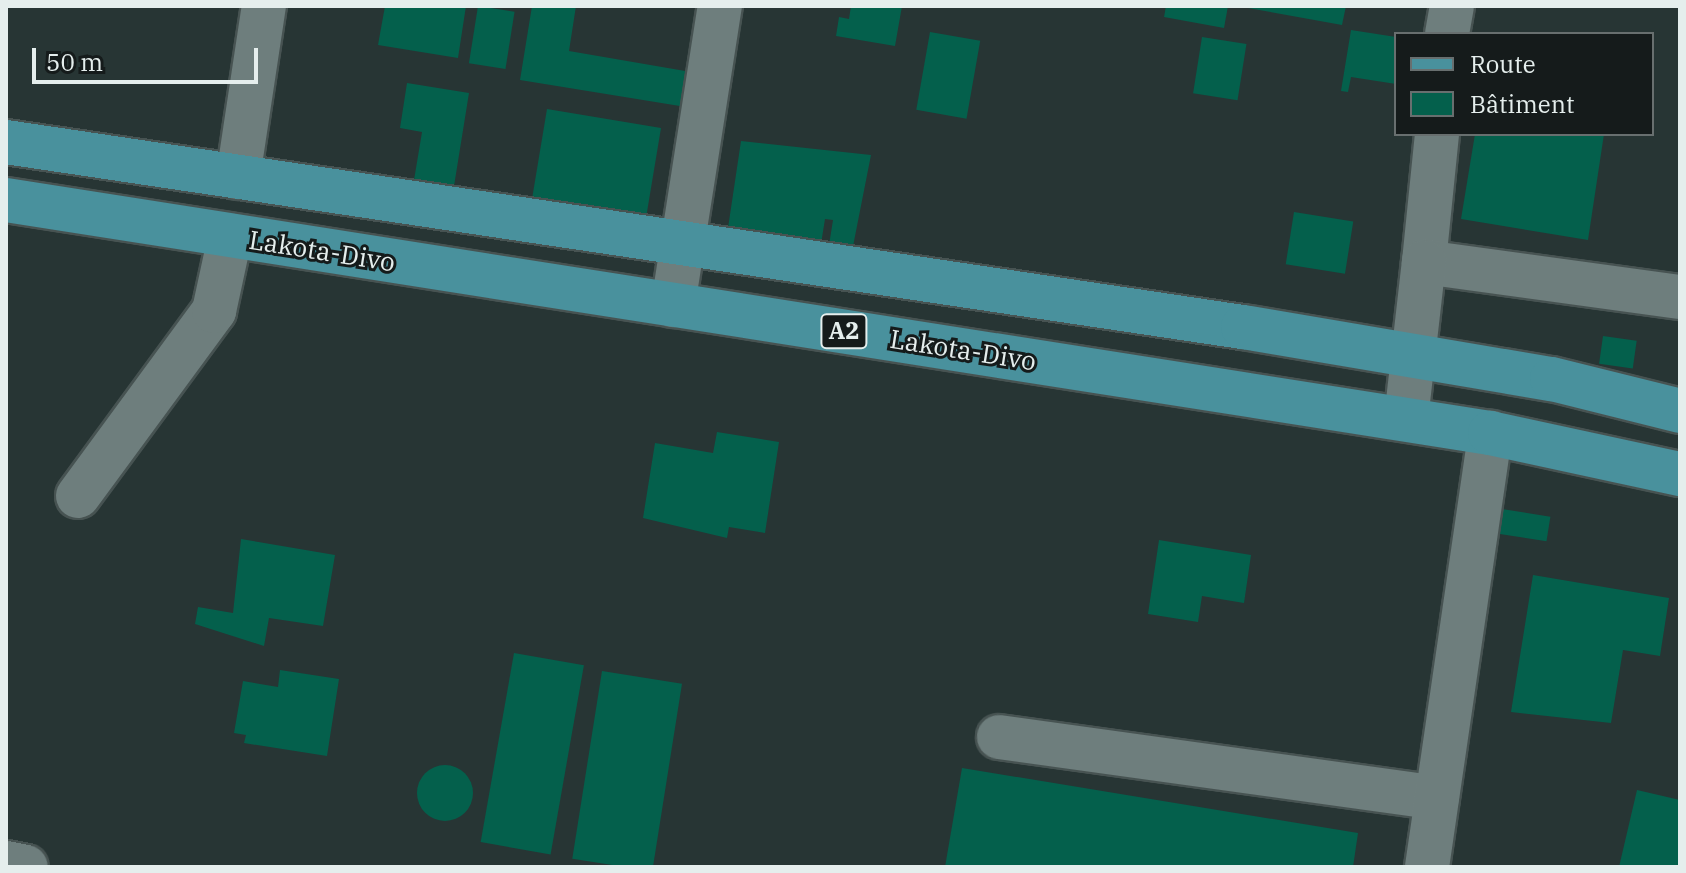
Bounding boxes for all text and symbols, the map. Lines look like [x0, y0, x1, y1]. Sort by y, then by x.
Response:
scale bar [36, 32, 262, 82]
legend [1394, 32, 1654, 136]
text: 50 m [46, 46, 103, 78]
text: Route [1470, 48, 1536, 80]
text: Bâtiment [1470, 88, 1575, 120]
street label: Lakota-Divo [247, 224, 397, 278]
road number: A2 [820, 311, 868, 351]
street label: Lakota-Divo [888, 323, 1038, 377]

